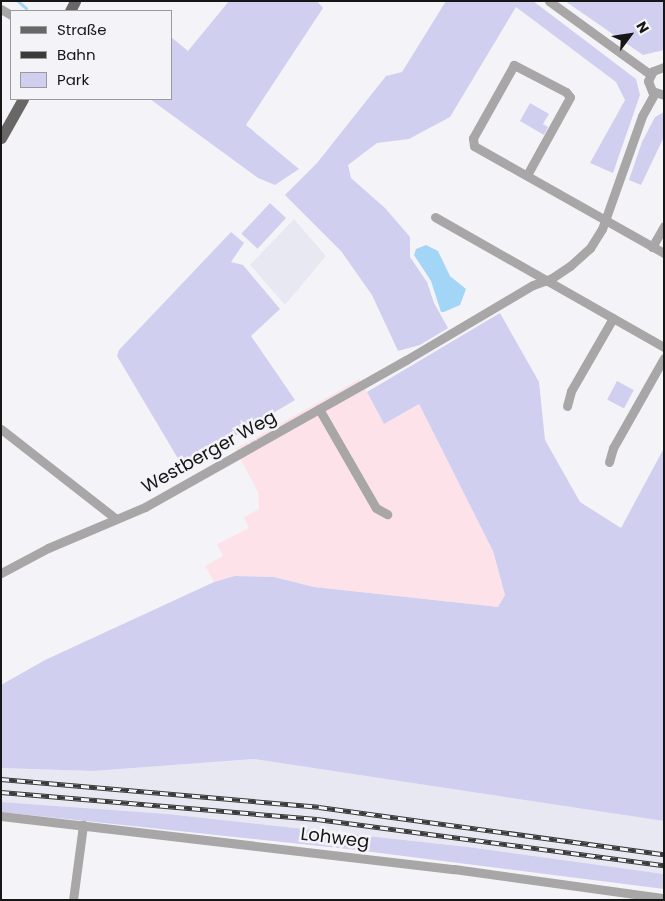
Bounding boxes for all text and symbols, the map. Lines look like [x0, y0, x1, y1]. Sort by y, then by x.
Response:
legend [10, 10, 172, 100]
north arrow [605, 10, 655, 60]
text: N [632, 18, 654, 37]
text: Straße [57, 19, 107, 40]
text: Bahn [57, 44, 96, 65]
text: Park [57, 69, 89, 90]
street label: Westberger Weg [138, 406, 280, 498]
street label: Lohweg [299, 823, 371, 853]

